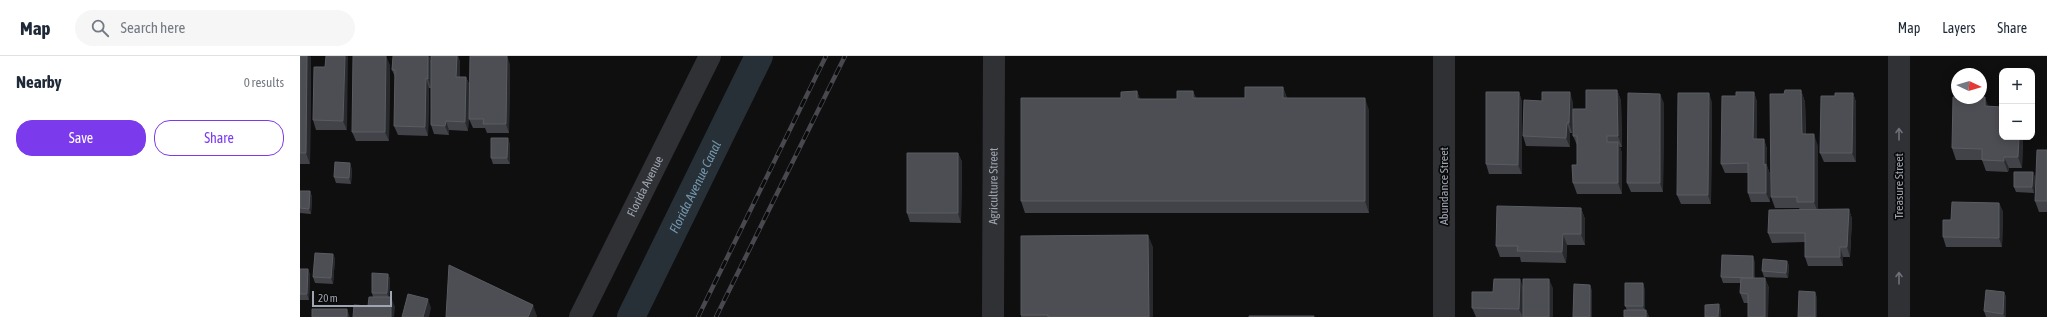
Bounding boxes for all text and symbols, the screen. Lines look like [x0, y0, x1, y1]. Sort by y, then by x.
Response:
search box [75, 10, 355, 46]
text: Map [20, 17, 51, 39]
icon: search [89, 17, 111, 39]
text: Search here [121, 19, 185, 36]
text: Map [1898, 20, 1920, 36]
text: Layers [1942, 20, 1975, 36]
text: Share [1997, 20, 2027, 36]
north arrow [1951, 68, 1987, 104]
map controls [1999, 68, 2035, 140]
button: + [1999, 68, 2035, 104]
text: Nearby [16, 72, 62, 92]
text: 0 results [244, 75, 284, 90]
button: − [1999, 104, 2035, 140]
button: Save [16, 120, 146, 156]
button: Share [154, 120, 284, 156]
one-way arrow [1895, 128, 1903, 141]
water label: Florida Avenue Canal [666, 138, 724, 236]
street label: Abundance Street [1437, 146, 1451, 225]
street label: Agriculture Street [986, 147, 1001, 225]
street label: Treasure Street [1892, 152, 1906, 219]
street label: Florida Avenue [624, 154, 666, 219]
one-way arrow [1895, 272, 1903, 285]
scale bar [312, 289, 392, 308]
text: 20 m [318, 292, 338, 304]

